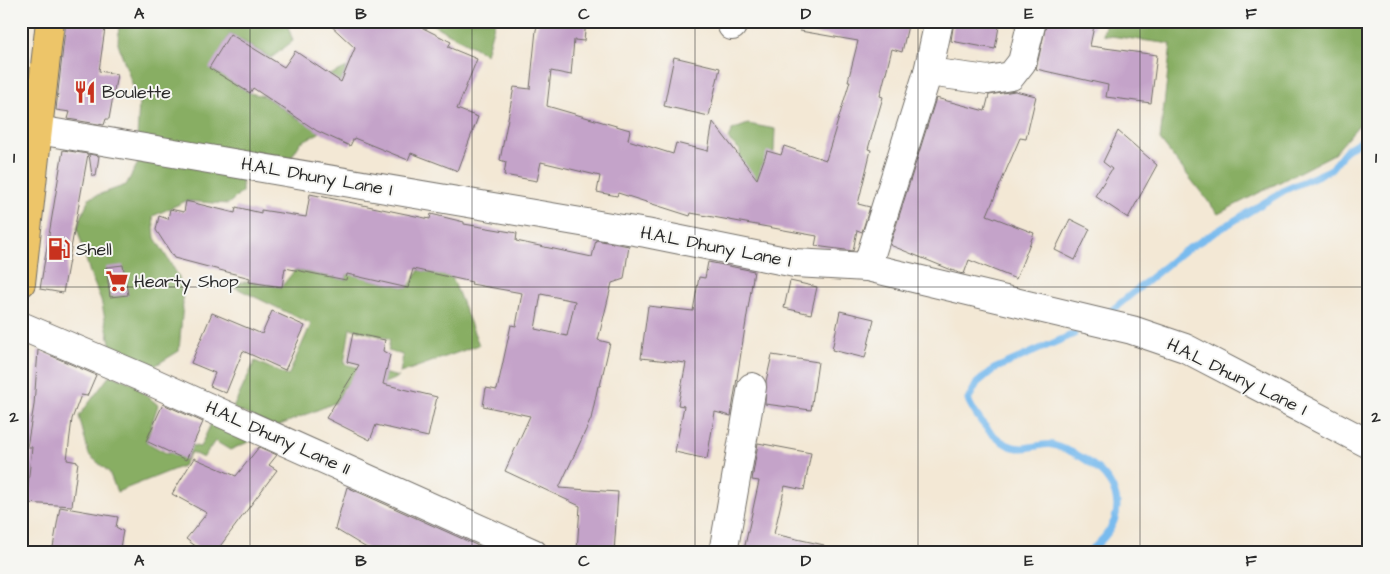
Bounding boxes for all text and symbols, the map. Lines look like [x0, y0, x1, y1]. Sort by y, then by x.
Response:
text: A [134, 3, 145, 25]
text: B [355, 3, 367, 25]
text: C [578, 3, 590, 25]
text: D [801, 3, 812, 25]
text: E [1024, 3, 1034, 25]
text: F [1245, 3, 1257, 25]
restaurant icon: Boulette [72, 79, 98, 105]
place label: Boulette [102, 80, 171, 105]
text: 1 [13, 147, 16, 169]
text: 1 [1375, 147, 1378, 169]
street label: H.A.L Dhuny Lane I [239, 151, 395, 204]
street label: H.A.L Dhuny Lane I [638, 220, 794, 275]
fuel station icon: Shell [46, 236, 72, 262]
place label: Shell [76, 237, 112, 262]
supermarket icon: Hearty Shop [104, 268, 130, 294]
place label: Hearty Shop [134, 269, 239, 295]
street label: H.A.L Dhuny Lane I [1162, 332, 1311, 423]
street label: H.A.L Dhuny Lane II [201, 395, 354, 482]
text: 2 [8, 406, 19, 428]
text: 2 [1370, 406, 1381, 428]
text: A [134, 550, 145, 572]
text: B [355, 550, 367, 572]
text: C [578, 550, 590, 572]
text: D [801, 550, 812, 572]
text: E [1024, 550, 1034, 572]
text: F [1245, 550, 1257, 572]

